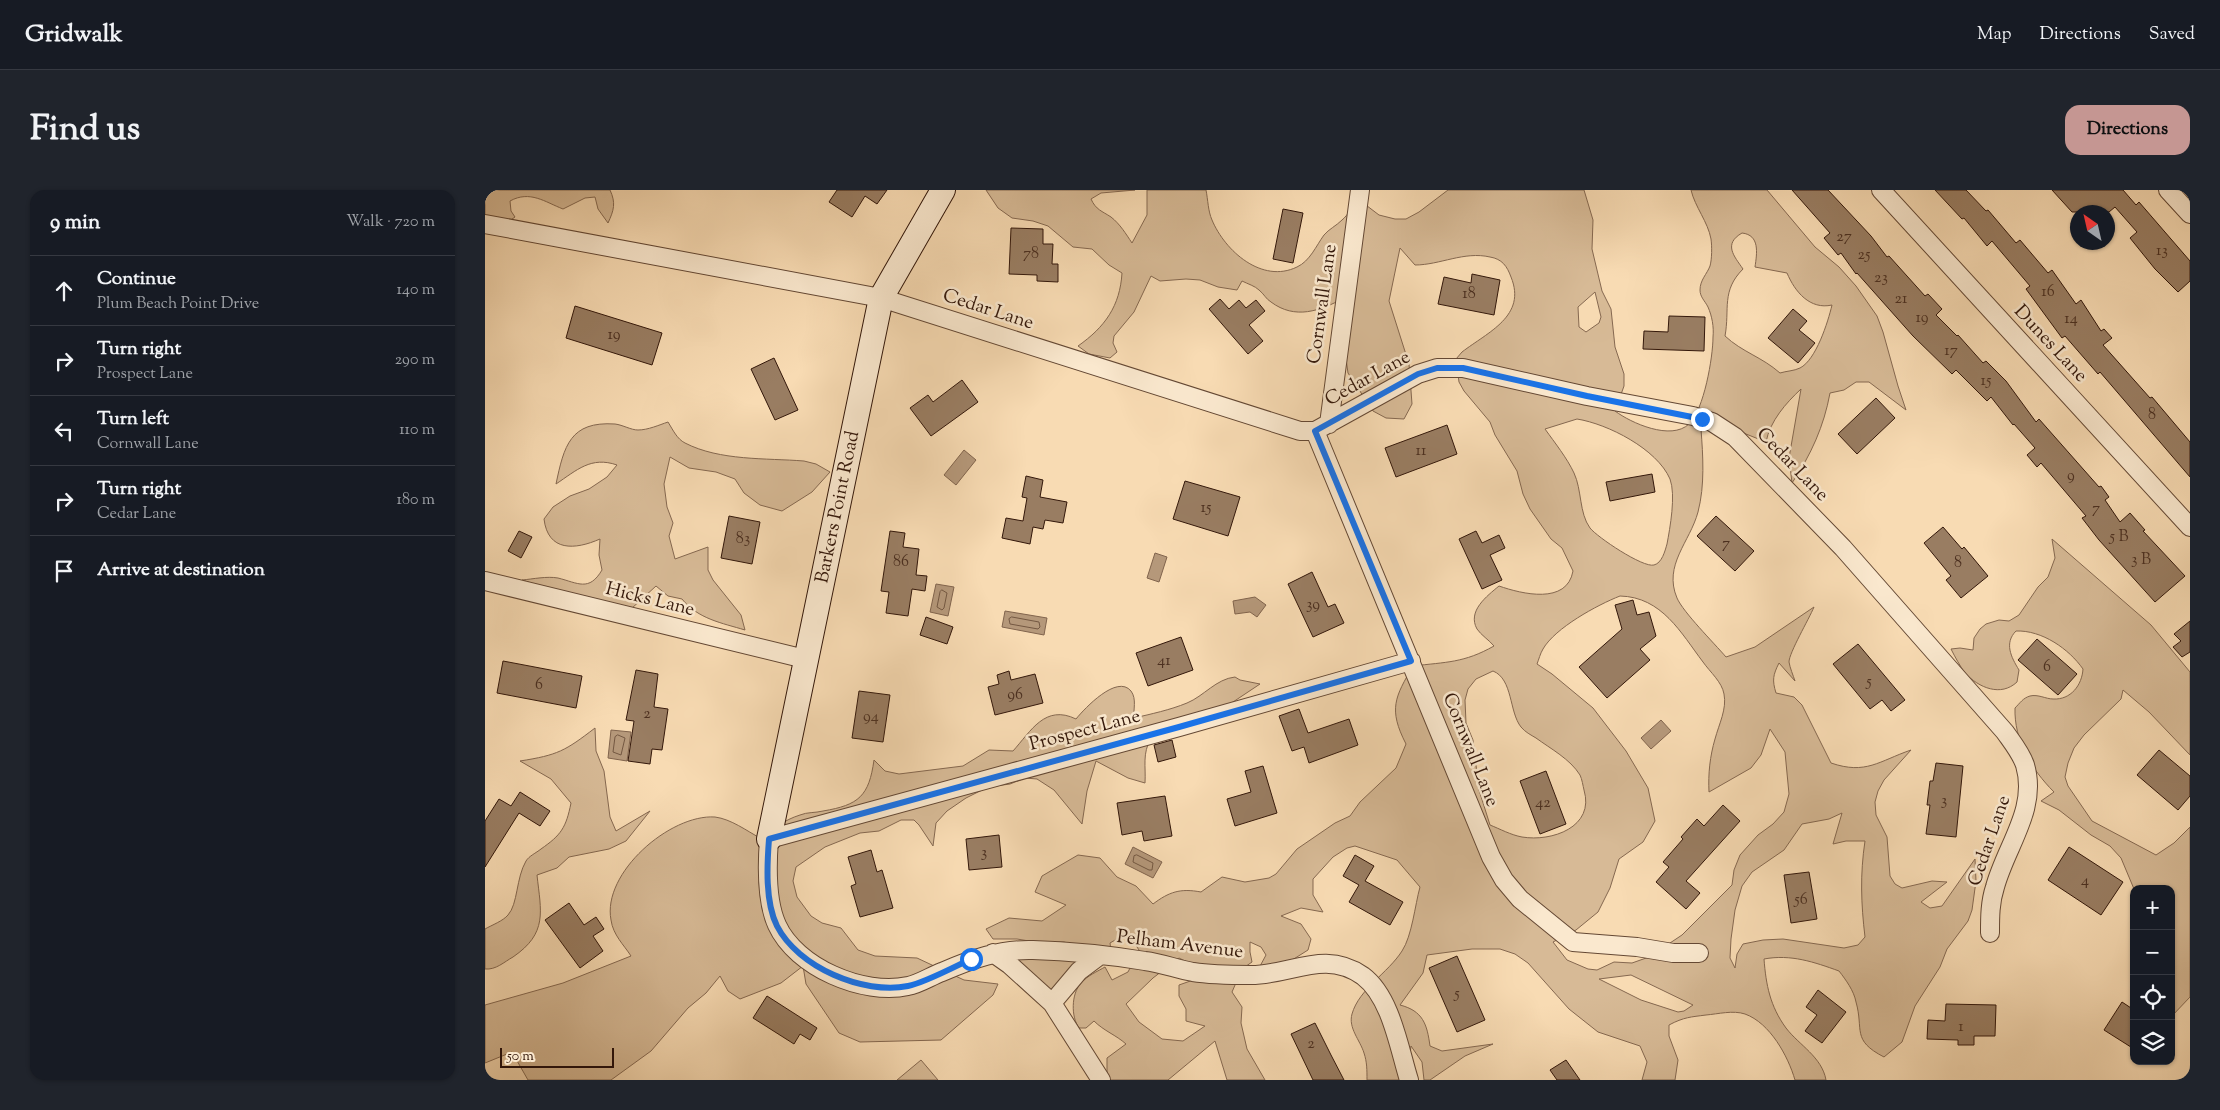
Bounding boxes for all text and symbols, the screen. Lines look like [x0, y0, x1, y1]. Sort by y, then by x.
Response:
text: Gridwalk [25, 18, 123, 52]
text: Map [1977, 22, 2012, 48]
text: Directions [2040, 22, 2121, 48]
text: Saved [2149, 22, 2195, 48]
text: Find us [30, 105, 140, 156]
button: Directions [2065, 105, 2190, 155]
north arrow [2070, 205, 2115, 250]
text: 9 min [50, 208, 100, 238]
text: Walk · 720 m [346, 211, 435, 234]
house number: 27 [1836, 226, 1852, 249]
house number: 13 [2156, 240, 2168, 263]
street label: Cornwall Lane [1301, 242, 1345, 366]
house number: 78 [1023, 243, 1039, 266]
house number: 25 [1858, 244, 1871, 267]
text: Continue [97, 266, 176, 293]
house number: 23 [1874, 267, 1888, 290]
icon: ahead [50, 277, 78, 305]
text: 140 m [397, 279, 435, 302]
house number: 16 [2041, 281, 2055, 304]
street label: Cedar Lane [939, 283, 1037, 337]
house number: 18 [1462, 283, 1476, 306]
house number: 21 [1895, 288, 1908, 311]
text: Plum Beach Point Drive [97, 293, 259, 316]
street label: Dunes Lane [2007, 299, 2093, 389]
house number: 19 [1915, 307, 1929, 330]
house number: 14 [2064, 308, 2078, 331]
house number: 19 [607, 324, 621, 347]
text: Turn right [97, 336, 181, 363]
house number: 17 [1944, 340, 1958, 363]
street label: Cedar Lane [1320, 344, 1416, 414]
icon: right [50, 347, 78, 375]
text: 290 m [395, 349, 435, 372]
text: Prospect Lane [97, 363, 193, 386]
house number: 15 [1981, 370, 1992, 393]
house number: 8 [2148, 404, 2156, 427]
text: Turn left [97, 406, 169, 433]
route end [1691, 408, 1714, 431]
icon: left [50, 417, 78, 445]
text: 110 m [399, 419, 435, 442]
street label: Cedar Lane [1750, 422, 1835, 508]
street label: Barkers Point Road [809, 428, 867, 586]
text: Cornwall Lane [97, 433, 199, 456]
house number: 11 [1416, 440, 1427, 463]
house number: 9 [2067, 465, 2075, 488]
text: Turn right [97, 476, 181, 503]
icon: right [50, 487, 78, 515]
text: 180 m [396, 489, 435, 512]
house number: 15 [1201, 497, 1212, 520]
house number: 7 [2092, 498, 2100, 521]
text: Cedar Lane [97, 503, 176, 526]
house number: 5 B [2109, 526, 2128, 549]
house number: 83 [736, 528, 750, 551]
house number: 7 [1722, 533, 1730, 556]
house number: 3 B [2131, 549, 2151, 572]
house number: 86 [893, 551, 909, 574]
house number: 8 [1954, 552, 1962, 575]
icon: arrive [50, 557, 78, 585]
text: Arrive at destination [97, 557, 265, 584]
street label: Hicks Lane [603, 576, 697, 624]
house number: 39 [1306, 594, 1320, 617]
house number: 41 [1157, 650, 1171, 673]
house number: 6 [2043, 656, 2051, 679]
house number: 5 [1865, 671, 1872, 694]
house number: 6 [535, 674, 543, 697]
house number: 96 [1007, 684, 1023, 707]
street label: Cornwall Lane [1435, 689, 1505, 811]
house number: 2 [643, 703, 651, 726]
street label: Prospect Lane [1026, 703, 1144, 759]
house number: 94 [863, 706, 879, 729]
house number: 3 [1941, 790, 1947, 813]
house number: 42 [1535, 792, 1551, 815]
street label: Cedar Lane [1962, 792, 2018, 890]
house number: 3 [981, 842, 987, 865]
house number: 4 [2081, 870, 2089, 893]
map controls [2130, 885, 2175, 1065]
button: + [2130, 885, 2175, 930]
house number: 56 [1793, 889, 1808, 912]
street label: Pelham Avenue [1115, 924, 1245, 966]
button: − [2130, 930, 2175, 975]
route start [960, 948, 983, 971]
button: locate [2130, 975, 2175, 1020]
house number: 5 [1453, 983, 1460, 1006]
house number: 1 [1958, 1016, 1964, 1039]
button: layers [2130, 1020, 2175, 1065]
house number: 2 [1307, 1033, 1315, 1056]
scale bar [500, 1045, 614, 1068]
text: 50 m [507, 1047, 534, 1067]

